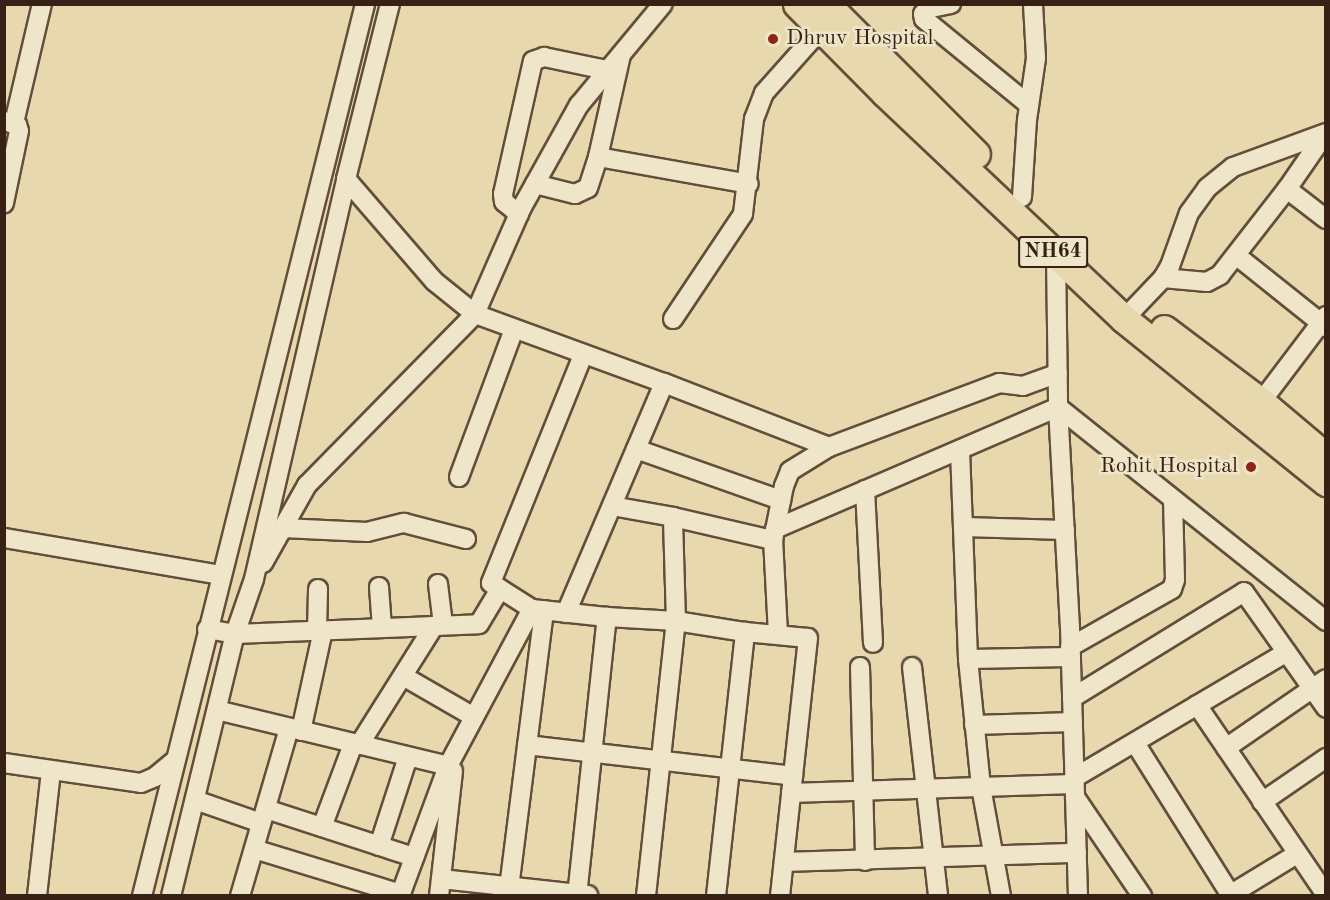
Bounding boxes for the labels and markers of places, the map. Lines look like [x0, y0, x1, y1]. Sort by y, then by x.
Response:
place label: Dhruv Hospital [786, 26, 933, 52]
marker: Dhruv Hospital [764, 30, 782, 48]
place label: Rohit Hospital [1100, 454, 1238, 480]
marker: Rohit Hospital [1242, 458, 1260, 476]

